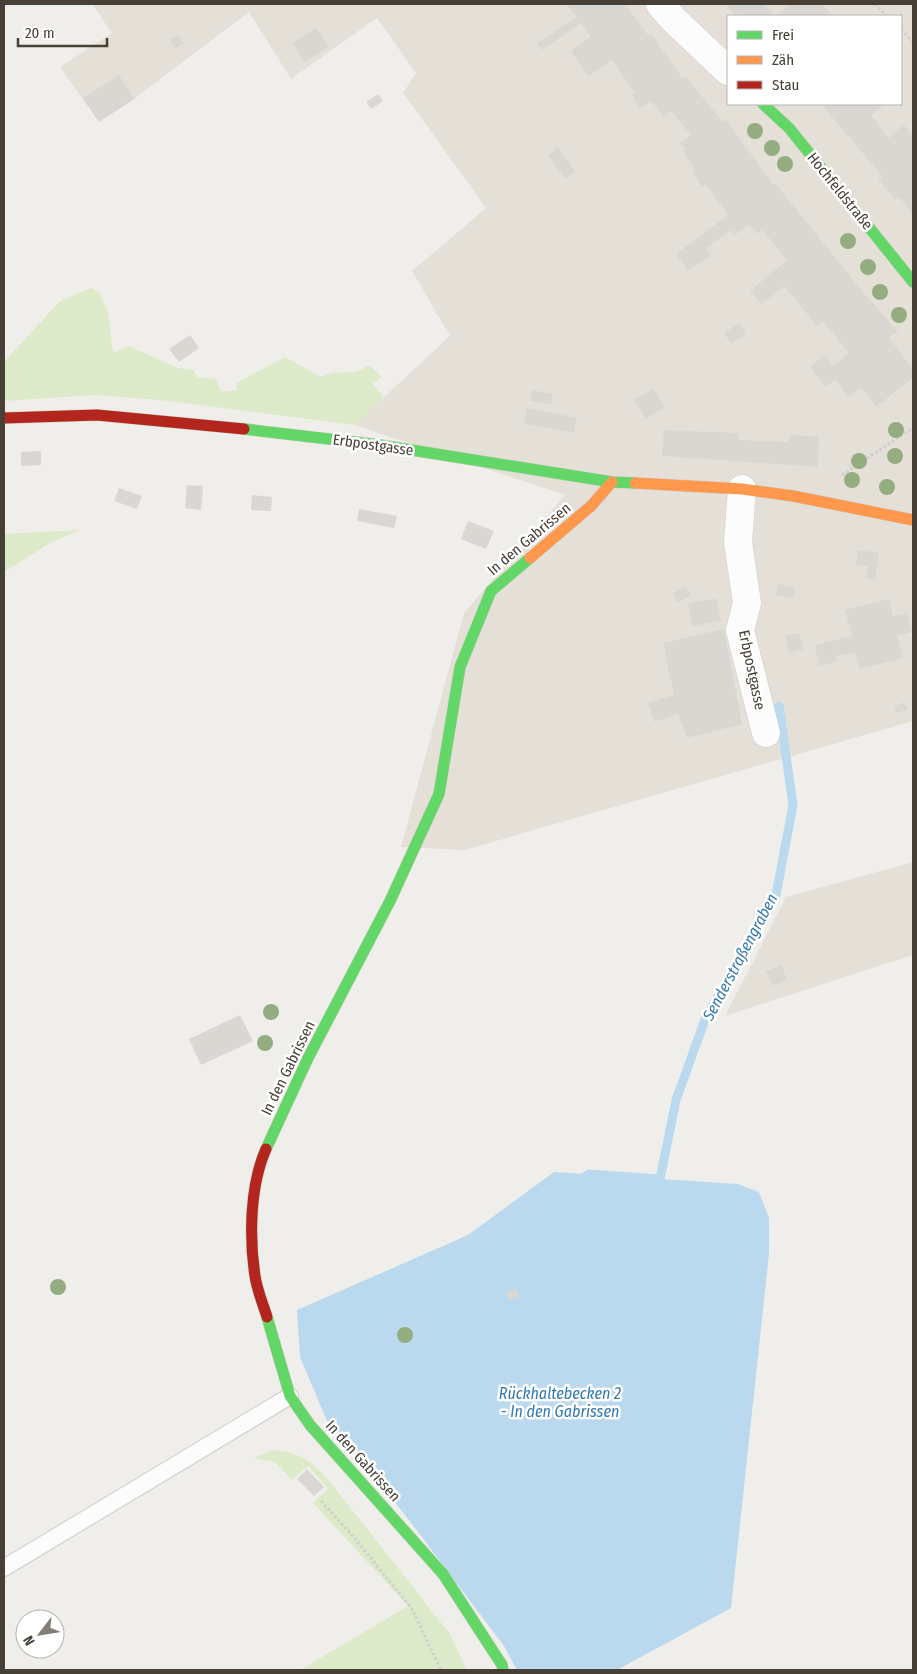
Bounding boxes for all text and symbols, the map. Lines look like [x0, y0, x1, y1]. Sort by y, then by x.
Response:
scale bar [18, 15, 106, 47]
legend [727, 15, 902, 105]
text: 20 m [25, 24, 55, 42]
text: Frei [772, 26, 794, 44]
text: Zäh [772, 51, 794, 69]
text: Stau [772, 76, 799, 94]
street label: Hochfeldstraße [803, 149, 877, 233]
street label: Erbpostgasse [332, 430, 414, 460]
street label: In den Gabrissen [484, 499, 574, 579]
street label: Erbpostgasse [735, 628, 769, 712]
water label: Senderstraßengraben [698, 890, 782, 1025]
street label: In den Gabrissen [257, 1018, 319, 1118]
water label: Rückhaltebecken 2 - In den Gabrissen [499, 1384, 621, 1421]
street label: In den Gabrissen [322, 1417, 404, 1505]
north arrow [15, 1609, 65, 1659]
text: N [20, 1632, 39, 1648]

